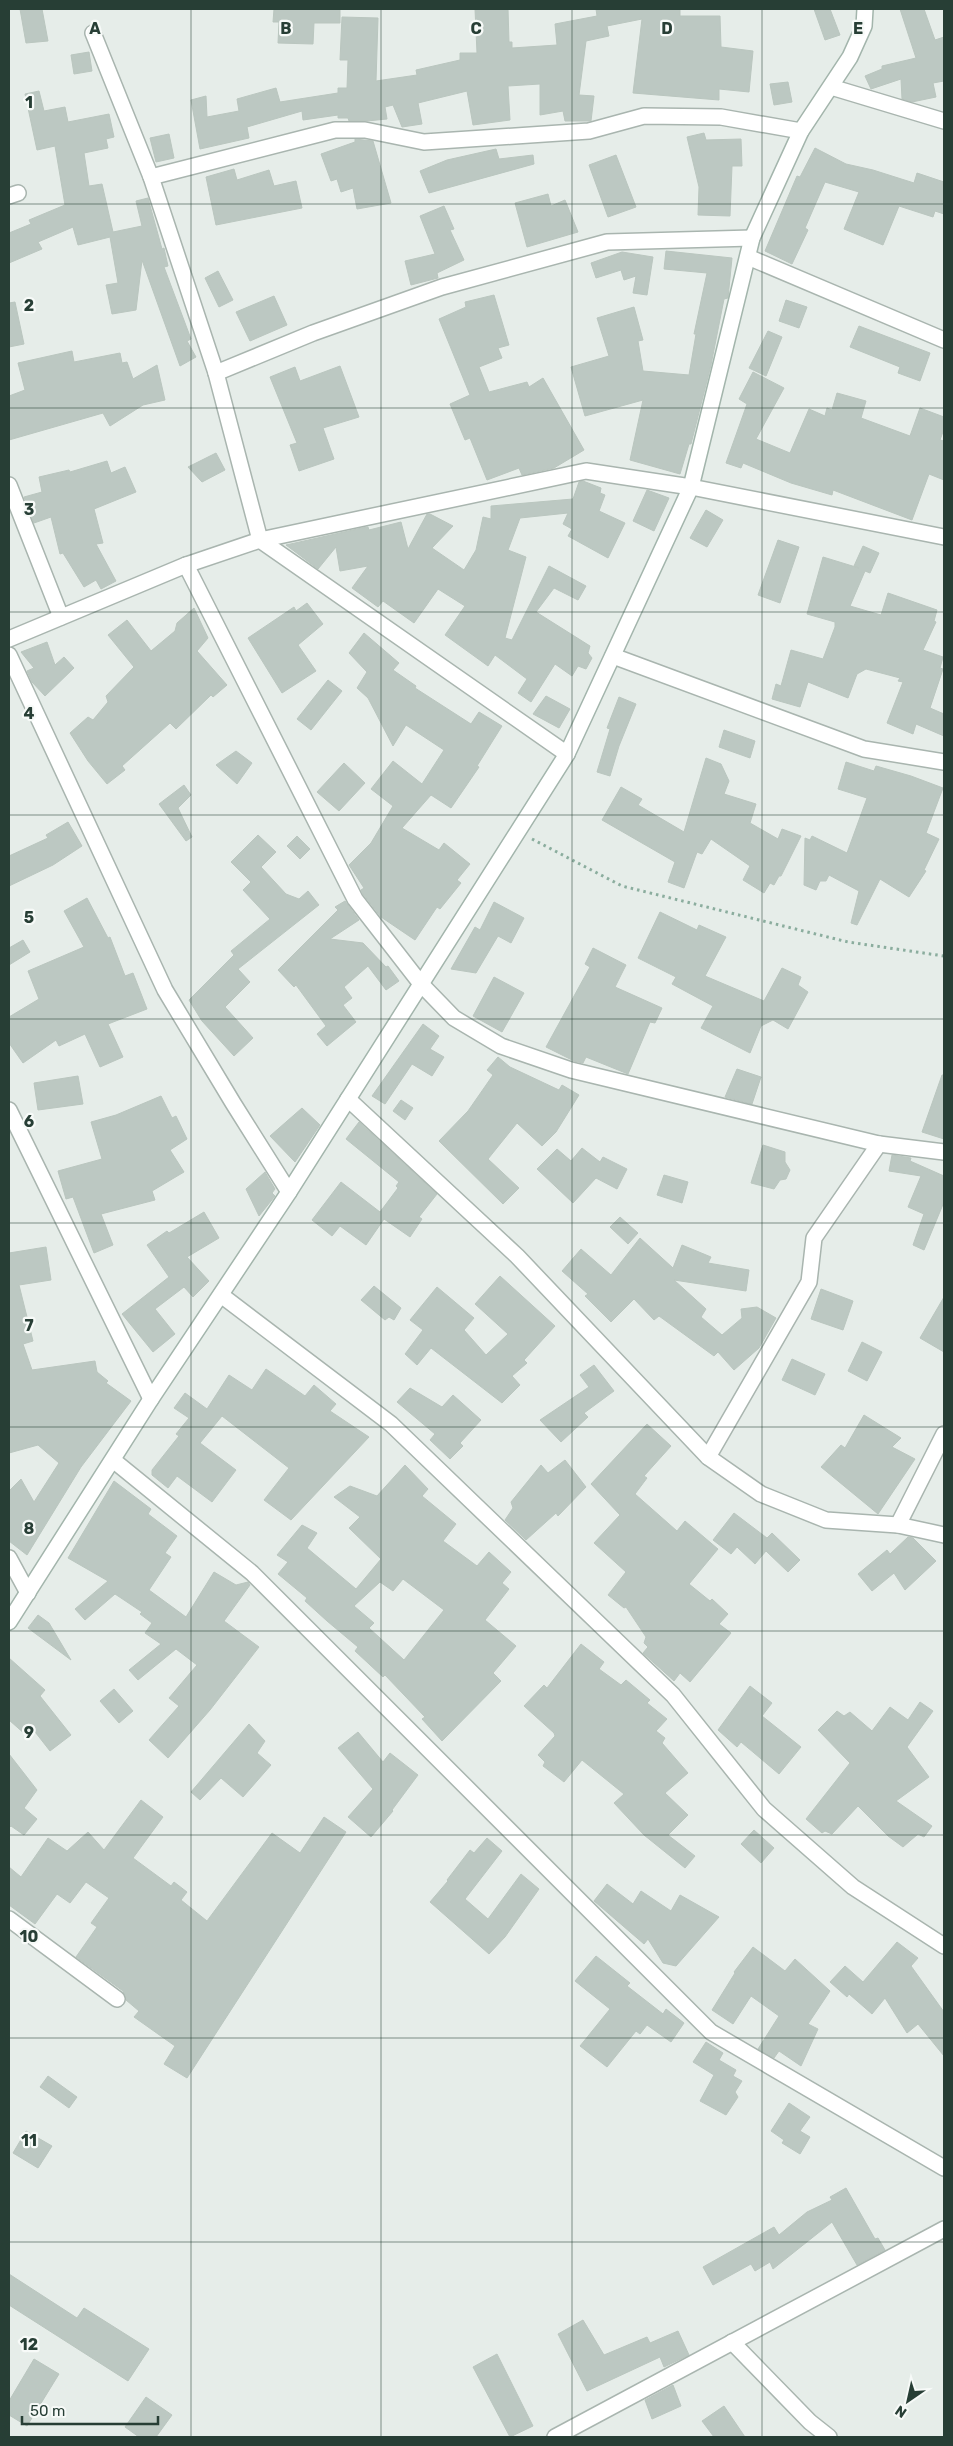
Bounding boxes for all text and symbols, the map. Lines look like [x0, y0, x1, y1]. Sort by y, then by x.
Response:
text: A [89, 19, 101, 38]
text: B [280, 19, 292, 38]
text: C [470, 19, 482, 38]
text: D [661, 19, 673, 38]
text: E [853, 19, 863, 38]
text: 1 [25, 93, 33, 112]
text: 2 [24, 296, 34, 315]
text: 3 [24, 500, 34, 519]
text: 4 [24, 704, 35, 723]
text: 5 [24, 908, 34, 927]
text: 6 [24, 1112, 34, 1131]
text: 7 [24, 1316, 34, 1335]
text: 8 [24, 1519, 35, 1538]
text: 9 [24, 1723, 34, 1742]
text: 10 [20, 1927, 39, 1946]
text: 11 [21, 2131, 37, 2150]
text: 12 [20, 2335, 38, 2354]
north arrow [883, 2376, 933, 2426]
scale bar [22, 2394, 159, 2426]
text: N [892, 2401, 910, 2421]
text: 50 m [30, 2402, 65, 2420]

